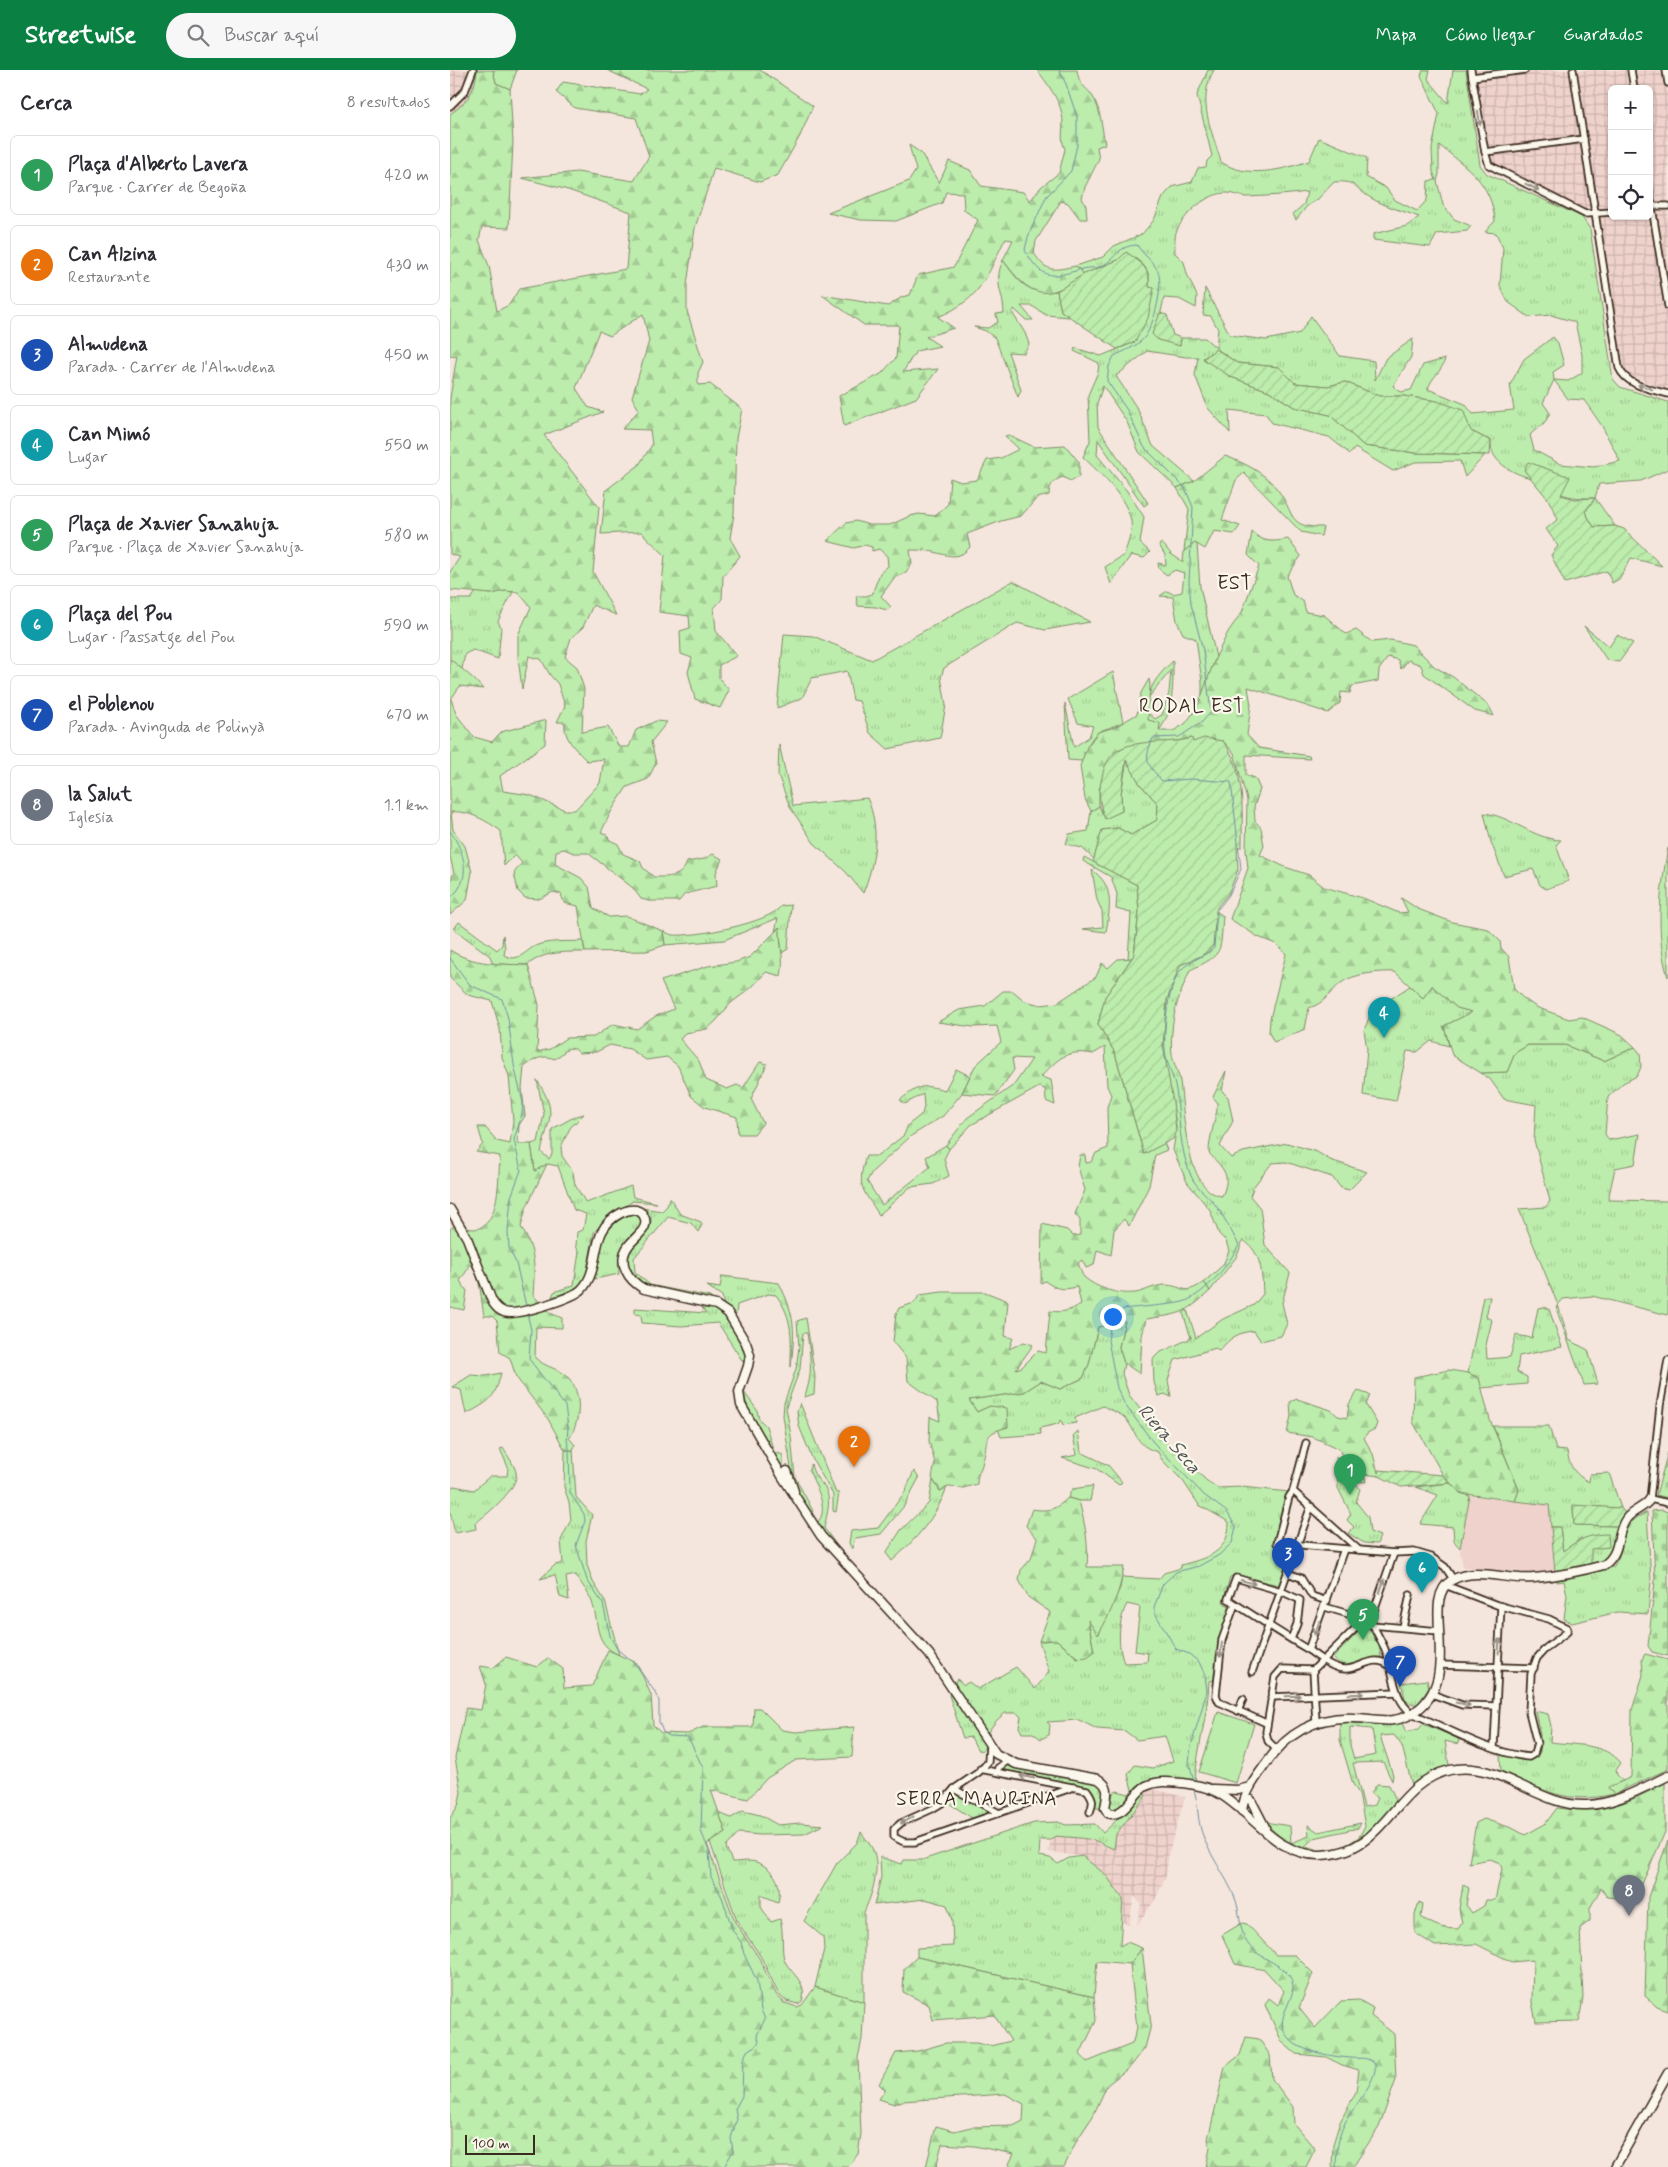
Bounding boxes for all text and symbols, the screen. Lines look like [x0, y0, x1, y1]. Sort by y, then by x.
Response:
search box [166, 13, 516, 58]
text: Streetwise [25, 20, 136, 51]
icon: search [184, 21, 212, 49]
text: Buscar aquí [224, 23, 320, 48]
text: Mapa [1376, 23, 1417, 47]
text: Cómo llegar [1445, 23, 1535, 47]
text: Guardados [1563, 23, 1643, 47]
map controls [1608, 85, 1653, 220]
button: + [1608, 85, 1653, 130]
text: Cerca [20, 89, 73, 117]
text: 8 resultados [347, 92, 430, 113]
one-way arrow [1474, 109, 1484, 125]
button: − [1608, 130, 1653, 175]
text: Plaça d'Alberto Lavera [68, 152, 248, 177]
text: 1 [33, 165, 41, 186]
text: 420 m [385, 165, 429, 186]
button: locate [1608, 175, 1653, 220]
text: Parque · Carrer de Begoña [68, 177, 247, 198]
one-way arrow [1524, 182, 1539, 192]
text: Can Alzina [68, 242, 157, 267]
text: 2 [33, 255, 41, 276]
text: 430 m [386, 255, 429, 276]
text: Restaurante [68, 267, 150, 288]
text: Almudena [68, 332, 148, 357]
text: 3 [33, 345, 41, 366]
text: 450 m [384, 345, 429, 366]
text: Parada · Carrer de l'Almudena [68, 357, 275, 378]
one-way arrow [1637, 382, 1653, 391]
text: Can Mimó [68, 422, 150, 447]
text: 4 [32, 435, 42, 456]
text: 550 m [384, 435, 429, 456]
text: Lugar [68, 447, 107, 468]
text: Plaça de Xavier Sanahuja [68, 512, 278, 537]
text: 5 [32, 525, 42, 546]
text: 580 m [384, 525, 429, 546]
text: Parque · Plaça de Xavier Sanahuja [68, 537, 303, 558]
district label: EST [1217, 570, 1253, 597]
text: Plaça del Pou [68, 602, 172, 627]
text: 6 [33, 615, 41, 636]
text: 590 m [383, 615, 429, 636]
text: Lugar · Passatge del Pou [68, 627, 235, 648]
text: el Poblenou [68, 692, 154, 717]
district label: RODAL EST [1139, 694, 1245, 719]
text: 7 [32, 705, 42, 726]
text: 670 m [386, 705, 429, 726]
text: Parada · Avinguda de Polinyà [68, 717, 265, 738]
text: la Salut [68, 782, 132, 807]
text: 8 [32, 795, 42, 816]
text: 1.1 km [384, 795, 429, 816]
text: Iglesia [68, 807, 114, 828]
pin: 4 [1368, 997, 1400, 1038]
your location [1100, 1304, 1126, 1330]
water label: Riera Seca [1132, 1399, 1207, 1480]
pin: 2 [838, 1426, 870, 1467]
pin: 1 [1334, 1454, 1366, 1495]
pin: 3 [1272, 1538, 1304, 1579]
pin: 6 [1406, 1552, 1438, 1593]
one-way arrow [1240, 1577, 1256, 1587]
one-way arrow [1378, 1579, 1387, 1594]
pin: 5 [1347, 1599, 1379, 1640]
one-way arrow [1312, 1620, 1321, 1635]
one-way arrow [1495, 1638, 1504, 1654]
one-way arrow [1216, 1642, 1226, 1658]
pin: 7 [1384, 1646, 1416, 1687]
one-way arrow [1347, 1689, 1363, 1698]
one-way arrow [1284, 1691, 1301, 1701]
one-way arrow [1454, 1700, 1470, 1710]
one-way arrow [1020, 1772, 1036, 1781]
district label: SERRA MAURINA [896, 1787, 1058, 1812]
one-way arrow [900, 1816, 914, 1826]
pin: 8 [1613, 1875, 1645, 1916]
scale bar [465, 2132, 535, 2155]
text: 100 m [472, 2135, 510, 2153]

